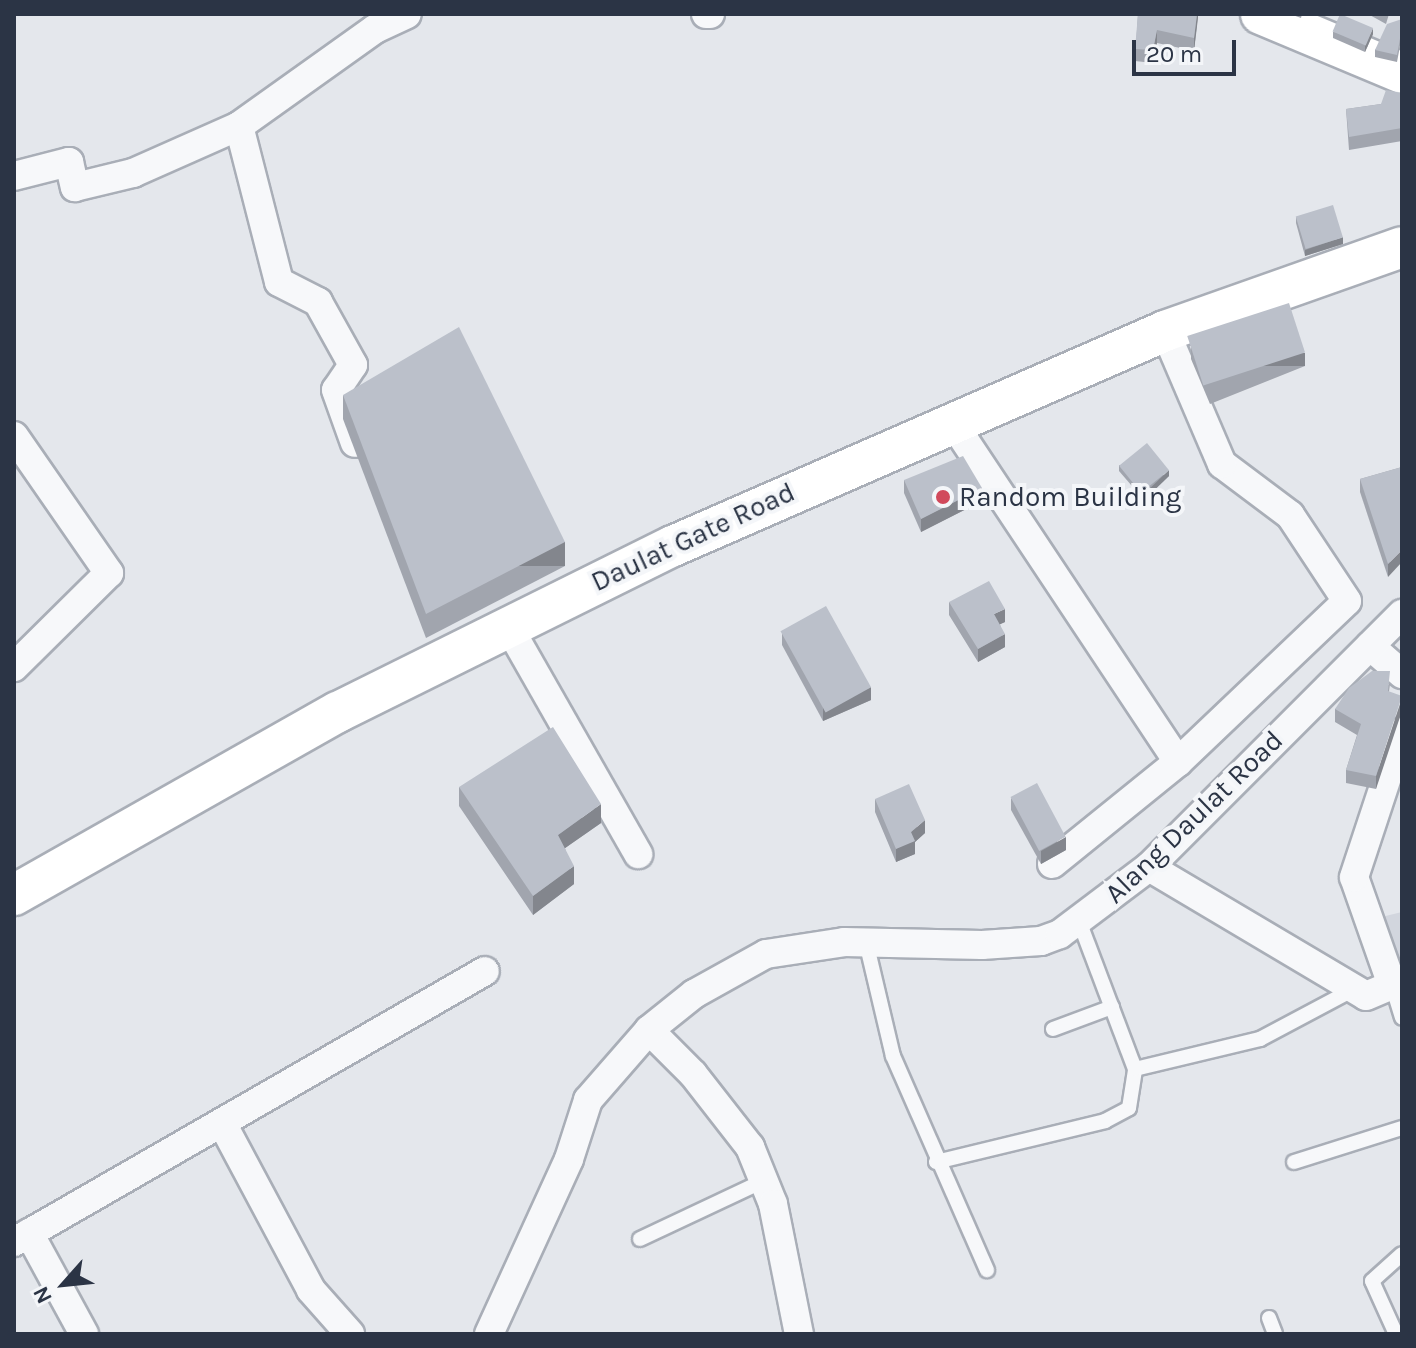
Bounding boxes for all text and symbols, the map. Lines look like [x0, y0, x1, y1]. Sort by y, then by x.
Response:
scale bar [1136, 24, 1240, 74]
text: 20 m [1146, 40, 1202, 68]
street label: Daulat Gate Road [586, 475, 800, 599]
place label: Random Building [959, 480, 1181, 514]
marker: Random Building [934, 488, 952, 506]
street label: Alang Daulat Road [1098, 723, 1290, 911]
north arrow [24, 1244, 104, 1324]
text: N [27, 1282, 58, 1308]

